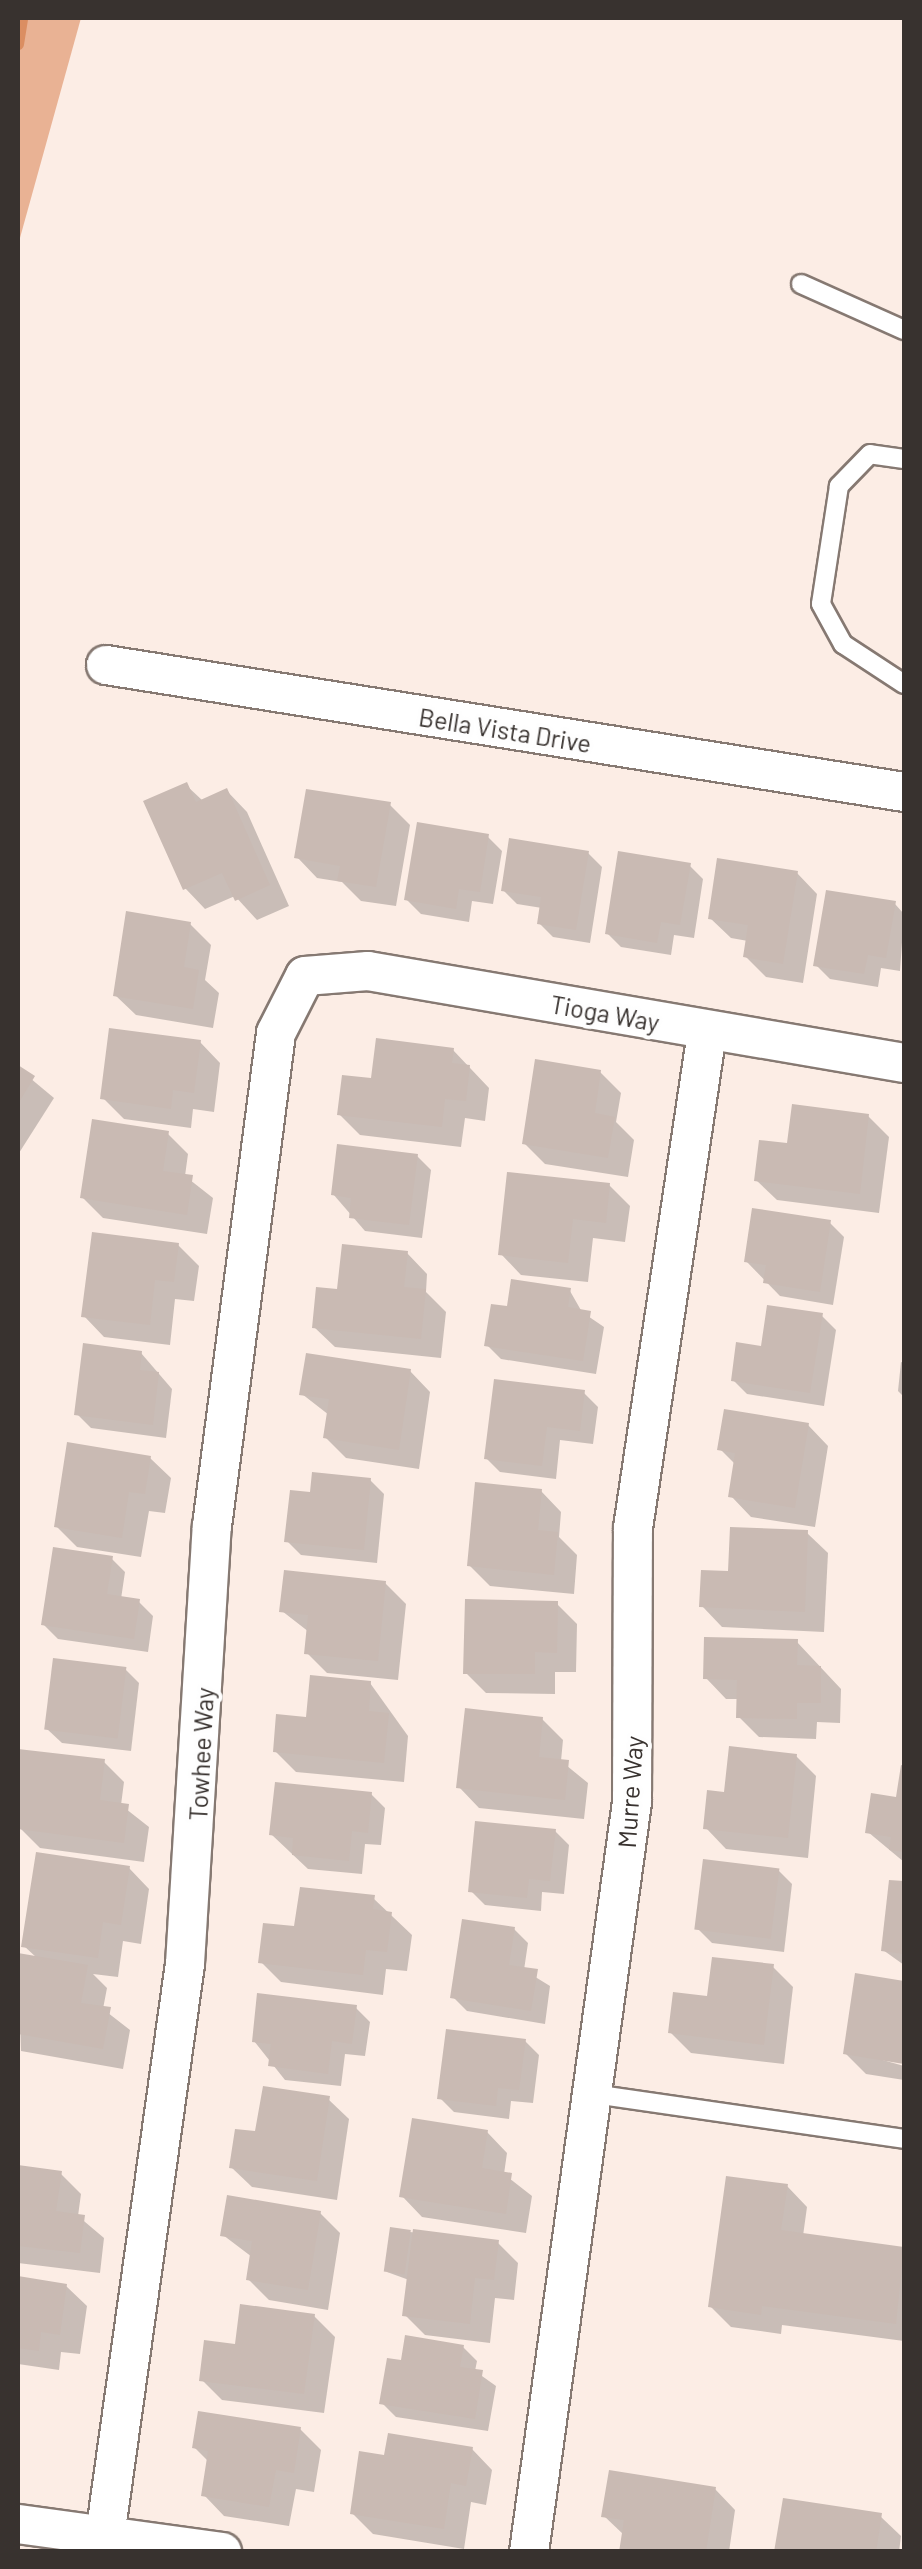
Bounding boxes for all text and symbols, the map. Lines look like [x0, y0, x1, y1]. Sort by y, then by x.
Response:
street label: Bella Vista Drive [417, 702, 593, 758]
street label: Tioga Way [548, 989, 662, 1037]
street label: Towhee Way [183, 1687, 219, 1821]
street label: Murre Way [611, 1735, 649, 1849]

